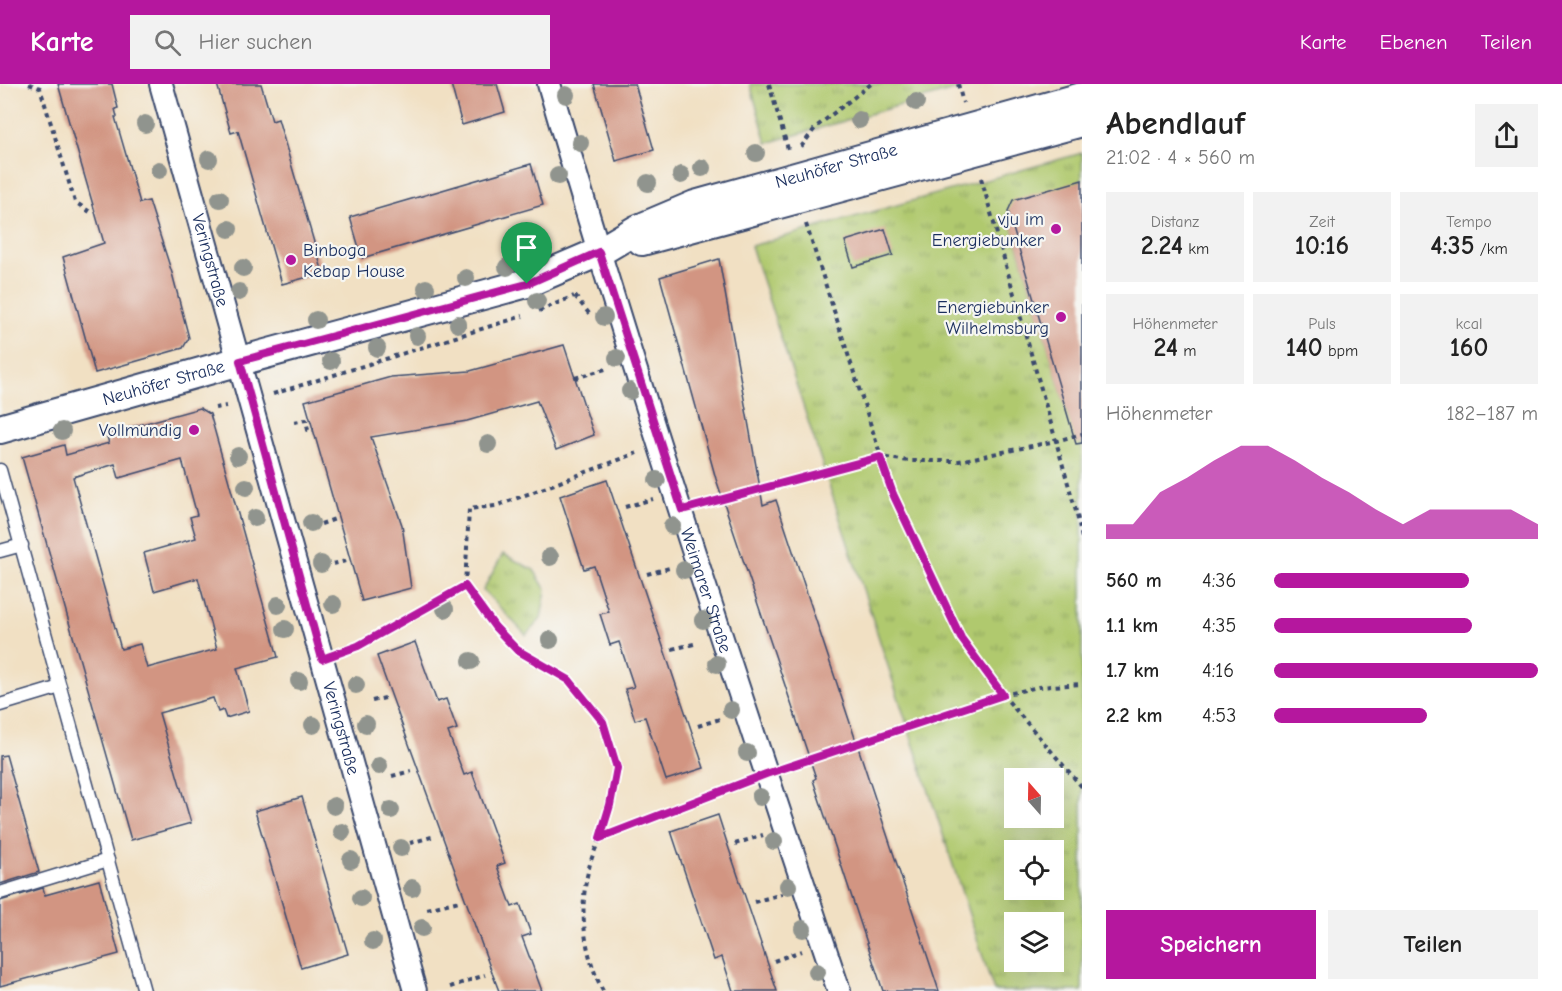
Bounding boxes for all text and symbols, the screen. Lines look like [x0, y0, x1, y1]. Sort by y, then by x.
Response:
search box [130, 15, 550, 69]
text: Karte [30, 26, 94, 58]
icon: search [151, 26, 184, 59]
text: Hier suchen [199, 29, 313, 55]
text: Karte [1300, 30, 1347, 54]
text: Ebenen [1380, 30, 1448, 54]
text: Teilen [1481, 30, 1532, 54]
text: Abendlauf [1106, 104, 1245, 142]
button: share [1475, 104, 1538, 167]
street label: Neuhöfer Straße [773, 139, 900, 193]
text: 21:02 · 4 × 560 m [1106, 146, 1255, 169]
place label: vju im Energiebunker [932, 209, 1045, 251]
street label: Veringstraße [187, 211, 233, 309]
text: Distanz [1151, 213, 1199, 231]
text: Zeit [1309, 213, 1335, 231]
text: Tempo [1446, 213, 1492, 231]
pin [501, 222, 552, 284]
marker: vju im Energiebunker [1049, 222, 1063, 236]
icon: arrive [510, 231, 543, 264]
text: 2.24 [1141, 231, 1183, 261]
text: 10:16 [1295, 231, 1349, 261]
text: 4:35 [1430, 231, 1474, 261]
place label: Binboga Kebap House [303, 240, 405, 282]
text: km [1183, 240, 1209, 258]
text: /km [1474, 240, 1508, 258]
marker: Binboga Kebap House [284, 253, 298, 267]
place label: Energiebunker Wilhelmsburg [937, 297, 1050, 339]
marker: Energiebunker Wilhelmsburg [1054, 310, 1068, 324]
text: Höhenmeter [1132, 315, 1218, 333]
text: Puls [1308, 315, 1336, 333]
text: kcal [1456, 315, 1482, 333]
text: 24 [1154, 333, 1178, 363]
text: 140 [1286, 333, 1323, 363]
text: 160 [1450, 333, 1488, 363]
text: m [1178, 342, 1196, 360]
text: bpm [1323, 342, 1358, 360]
street label: Neuhöfer Straße [100, 355, 227, 410]
text: Höhenmeter [1106, 402, 1213, 425]
text: 182–187 m [1446, 402, 1538, 425]
place label: Vollmundig [99, 420, 182, 441]
marker: Vollmundig [187, 423, 201, 437]
street label: Weimarer Straße [676, 525, 736, 655]
text: 560 m [1106, 569, 1162, 592]
text: 4:36 [1202, 569, 1236, 592]
text: 1.1 km [1106, 614, 1158, 637]
text: 4:35 [1202, 614, 1236, 637]
text: 1.7 km [1106, 659, 1159, 682]
text: 4:16 [1202, 659, 1234, 682]
street label: Veringstraße [318, 679, 364, 777]
text: 2.2 km [1106, 704, 1162, 727]
text: 4:53 [1202, 704, 1236, 727]
north arrow [1004, 768, 1064, 828]
map controls [1004, 768, 1064, 972]
button: locate [1004, 840, 1064, 900]
button: Speichern [1106, 910, 1316, 979]
button: Teilen [1328, 910, 1538, 979]
button: layers [1004, 912, 1064, 972]

